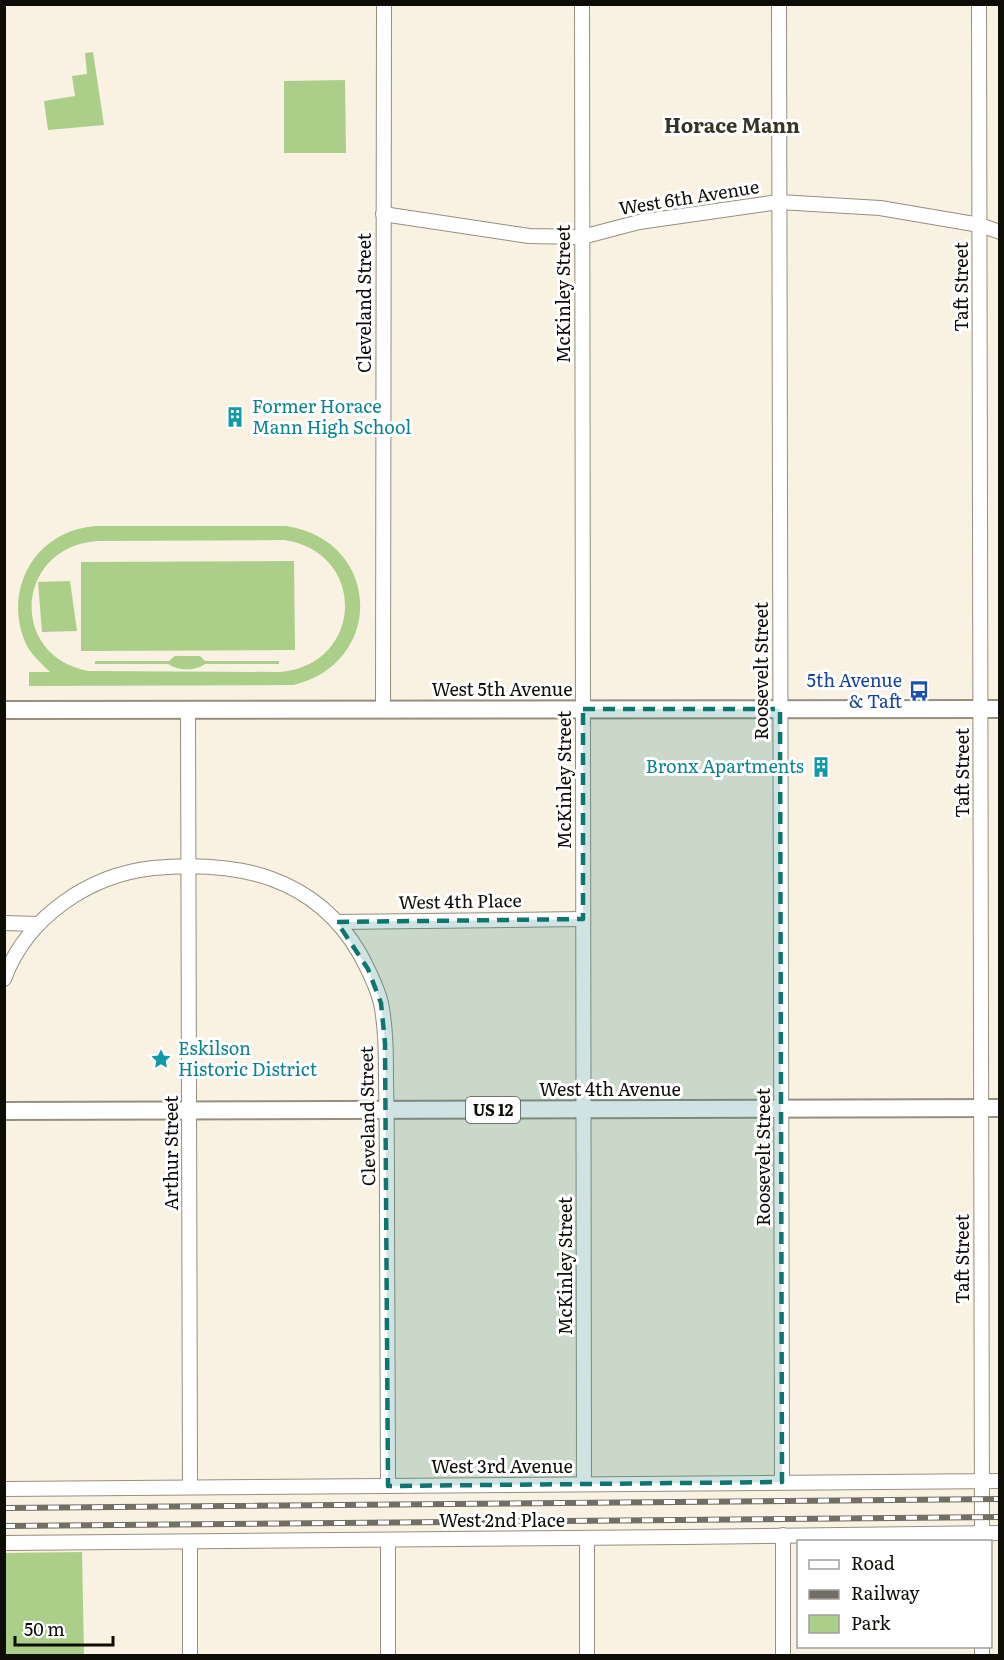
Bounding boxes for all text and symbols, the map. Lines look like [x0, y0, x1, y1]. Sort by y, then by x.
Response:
district label: Horace Mann [664, 109, 800, 139]
street label: West 6th Avenue [617, 172, 761, 221]
street label: McKinley Street [549, 224, 576, 363]
street label: Cleveland Street [350, 232, 377, 373]
street label: Taft Street [947, 241, 974, 332]
place label: Former Horace Mann High School [252, 392, 411, 440]
building icon: Former Horace Mann High School [223, 405, 247, 429]
street label: Roosevelt Street [747, 601, 774, 740]
place label: 5th Avenue & Taft [807, 666, 903, 714]
street label: West 5th Avenue [431, 675, 573, 702]
bus stop icon: 5th Avenue & Taft [907, 679, 931, 703]
street label: McKinley Street [550, 710, 577, 849]
street label: Taft Street [948, 727, 975, 818]
place label: Bronx Apartments [646, 752, 804, 779]
building icon: Bronx Apartments [809, 755, 833, 779]
street label: West 4th Place [398, 886, 522, 915]
place label: Eskilson Historic District [178, 1034, 318, 1082]
street label: Cleveland Street [352, 1045, 381, 1186]
place icon: Eskilson Historic District [149, 1047, 173, 1071]
street label: West 4th Avenue [539, 1075, 681, 1102]
street label: Roosevelt Street [749, 1087, 776, 1226]
street label: Arthur Street [157, 1095, 184, 1211]
road number: US 12 [466, 1097, 520, 1123]
street label: McKinley Street [551, 1196, 578, 1335]
street label: Taft Street [948, 1213, 975, 1304]
street label: West 3rd Avenue [431, 1452, 573, 1479]
street label: West 2nd Place [439, 1506, 565, 1533]
legend [797, 1540, 992, 1648]
text: Road [851, 1549, 895, 1576]
text: Railway [851, 1579, 920, 1606]
scale bar [15, 1609, 112, 1647]
text: Park [851, 1609, 892, 1636]
text: 50 m [24, 1615, 65, 1642]

